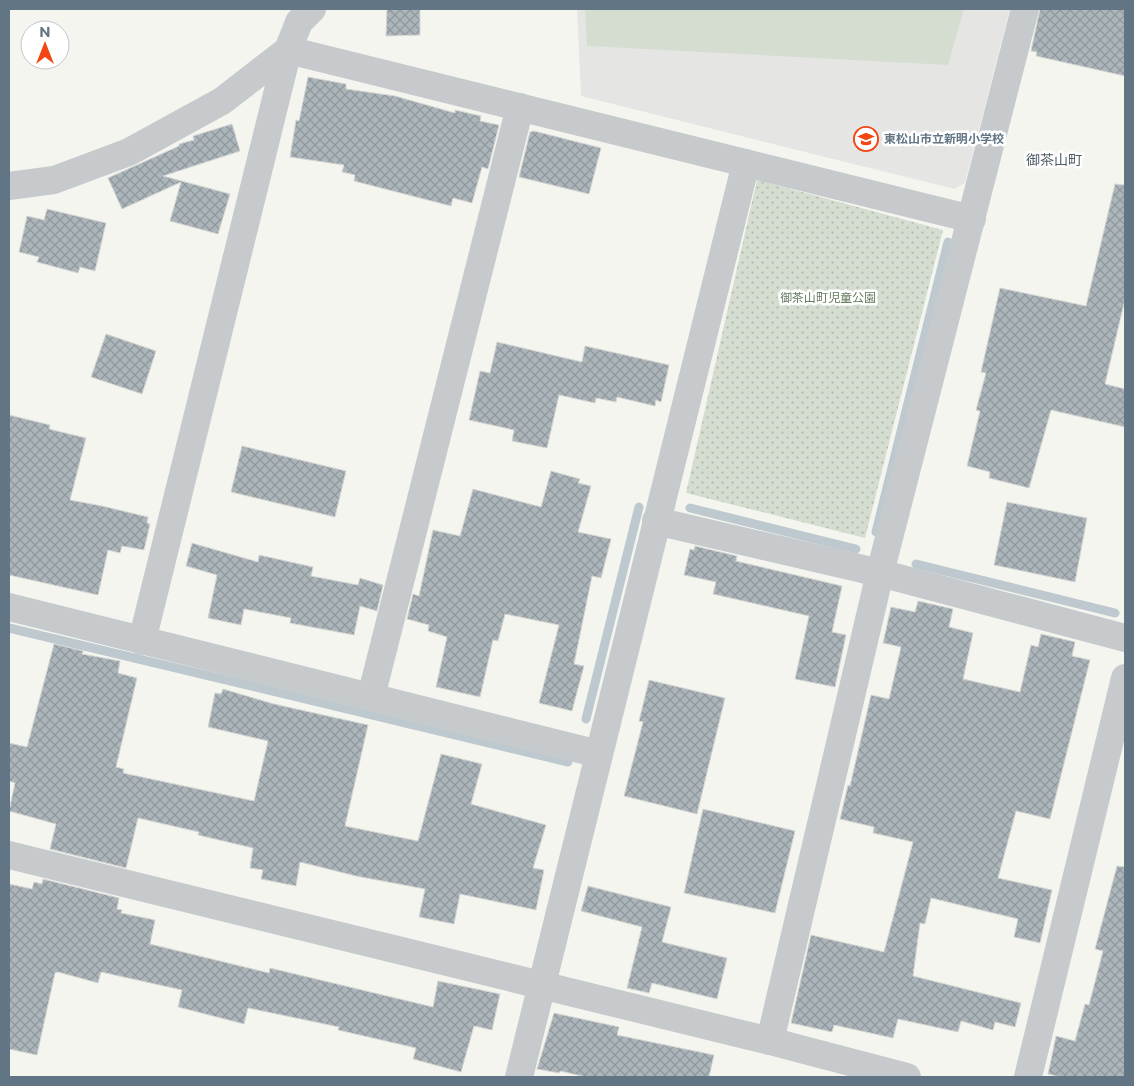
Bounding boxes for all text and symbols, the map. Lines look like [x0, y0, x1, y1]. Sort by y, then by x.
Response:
north arrow [20, 20, 70, 70]
text: N [39, 23, 51, 41]
school or university icon: 東松山市立新明小学校 [853, 126, 879, 152]
place label: 東松山市立新明小学校 [884, 131, 1004, 146]
district label: 御茶山町 [1026, 151, 1082, 169]
park label: 御茶山町児童公園 [780, 290, 876, 305]

